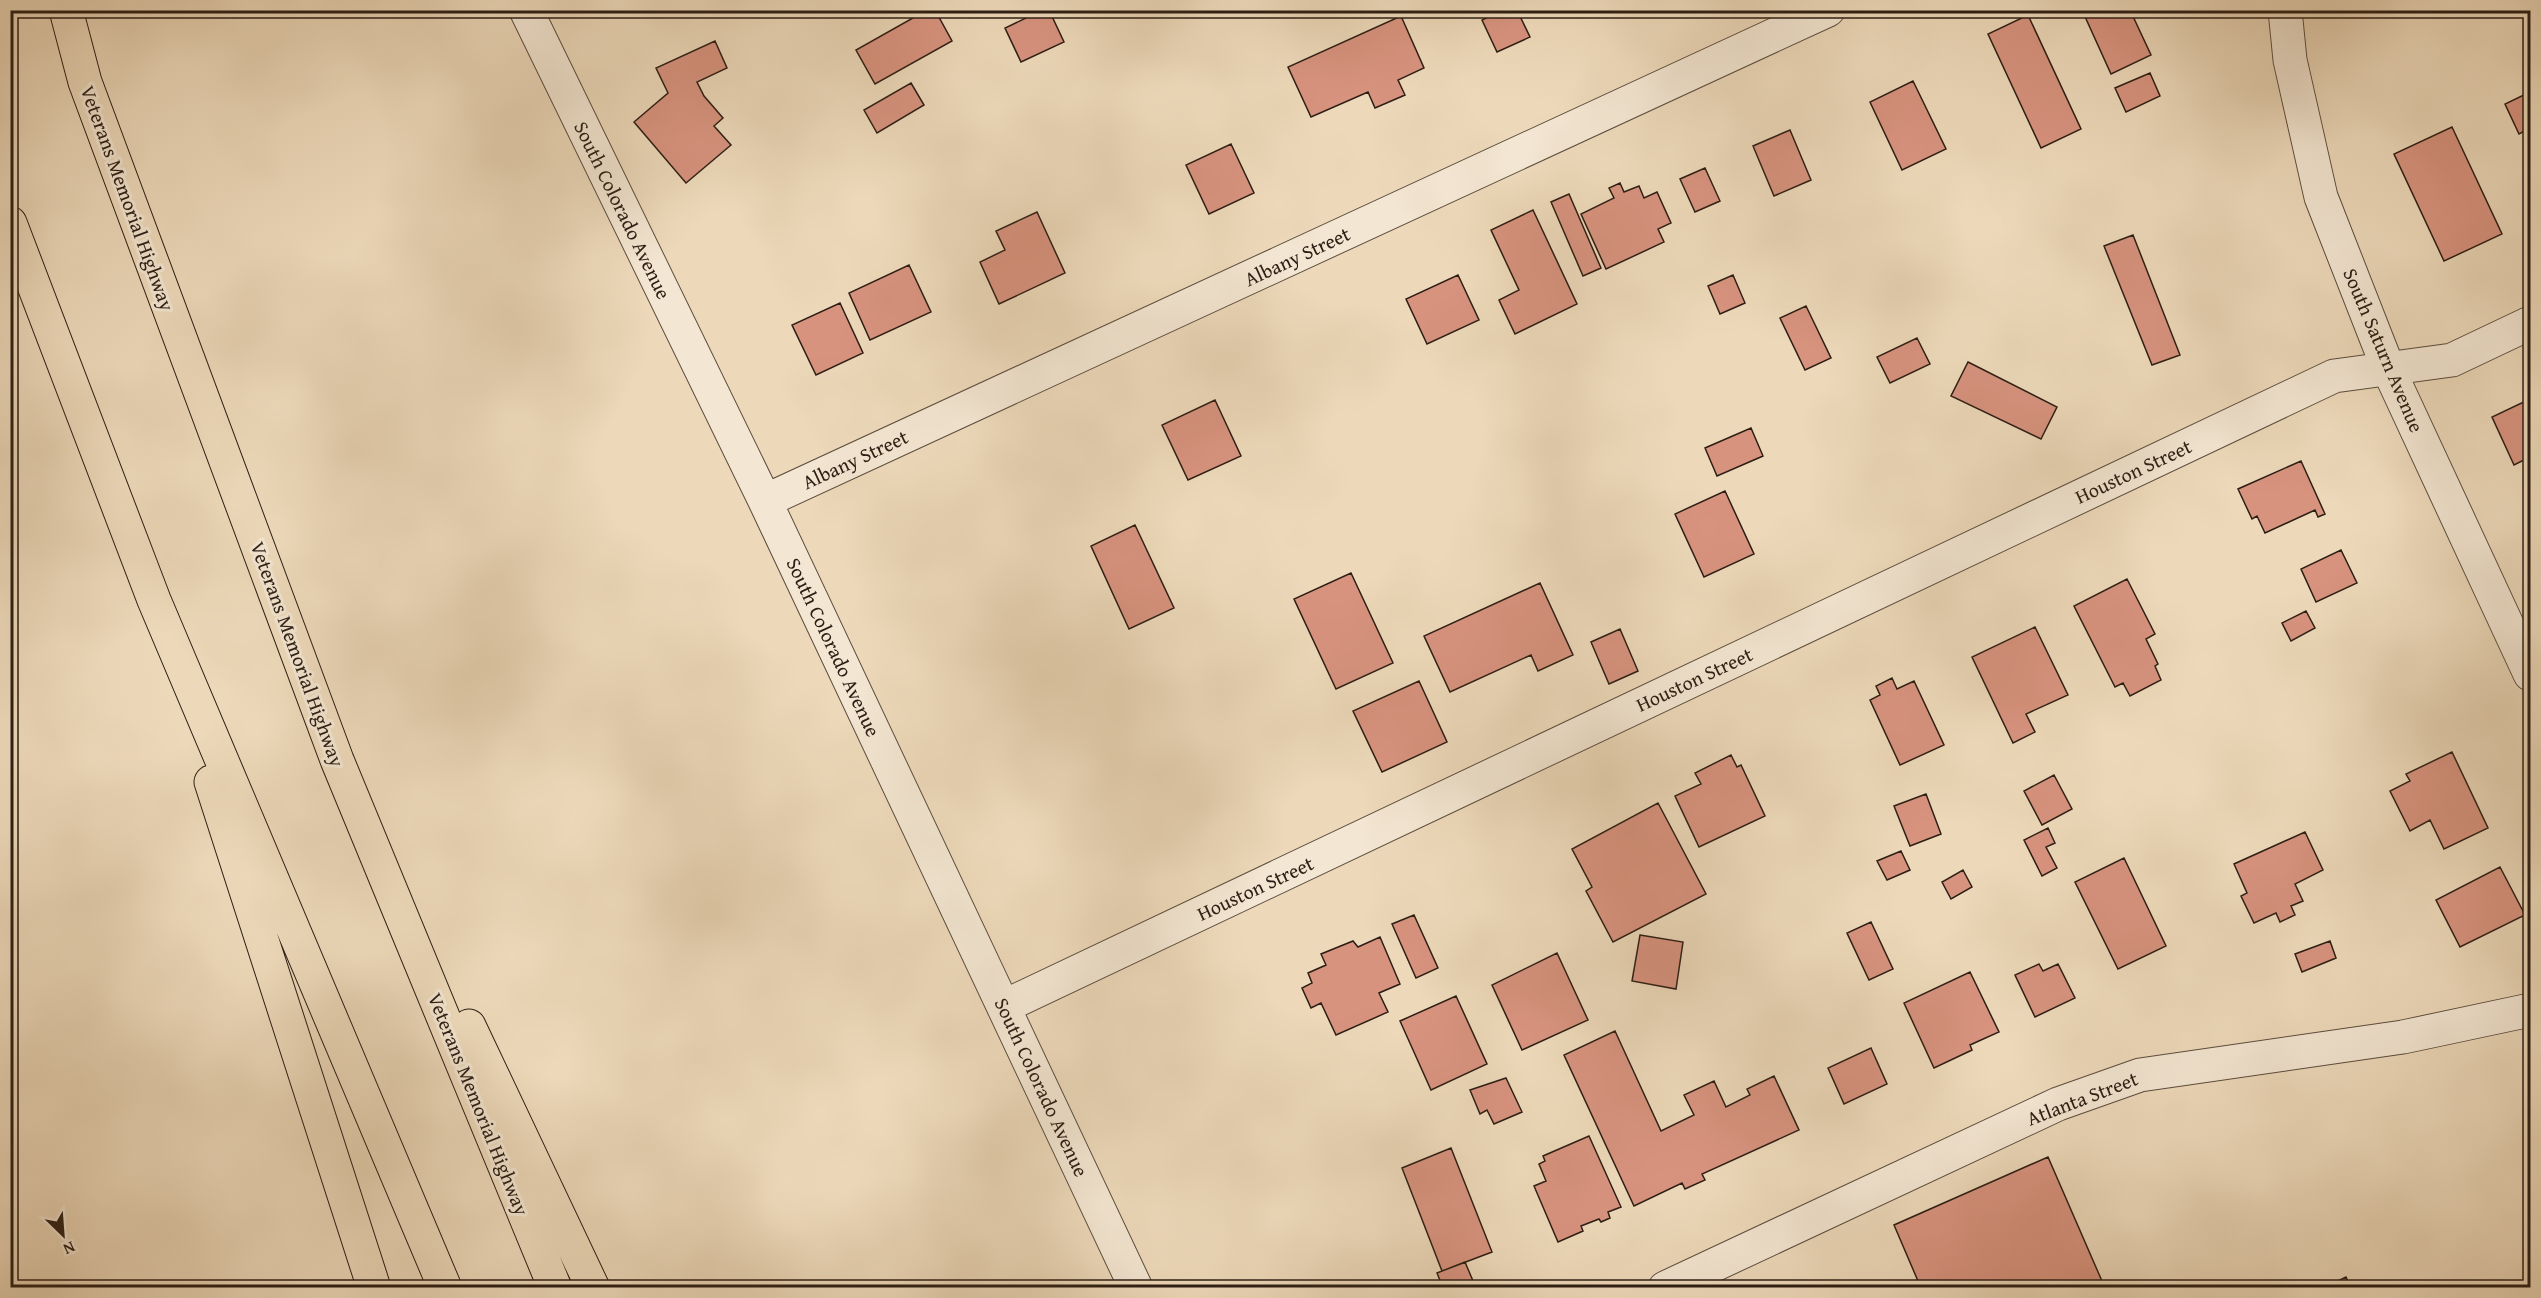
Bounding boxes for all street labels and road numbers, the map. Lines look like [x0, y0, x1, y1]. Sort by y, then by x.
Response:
street label: Veterans Memorial Highway [74, 81, 182, 315]
street label: South Colorado Avenue [567, 116, 679, 304]
street label: Albany Street [1239, 219, 1355, 293]
street label: South Saturn Avenue [2336, 263, 2432, 437]
street label: Albany Street [797, 422, 913, 496]
street label: Houston Street [2070, 431, 2196, 511]
street label: Veterans Memorial Highway [244, 537, 352, 771]
street label: South Colorado Avenue [780, 553, 888, 741]
street label: Houston Street [1631, 639, 1757, 719]
street label: Houston Street [1192, 848, 1318, 928]
street label: Veterans Memorial Highway [421, 988, 537, 1220]
street label: South Colorado Avenue [988, 993, 1096, 1181]
street label: Atlanta Street [2022, 1063, 2142, 1133]

